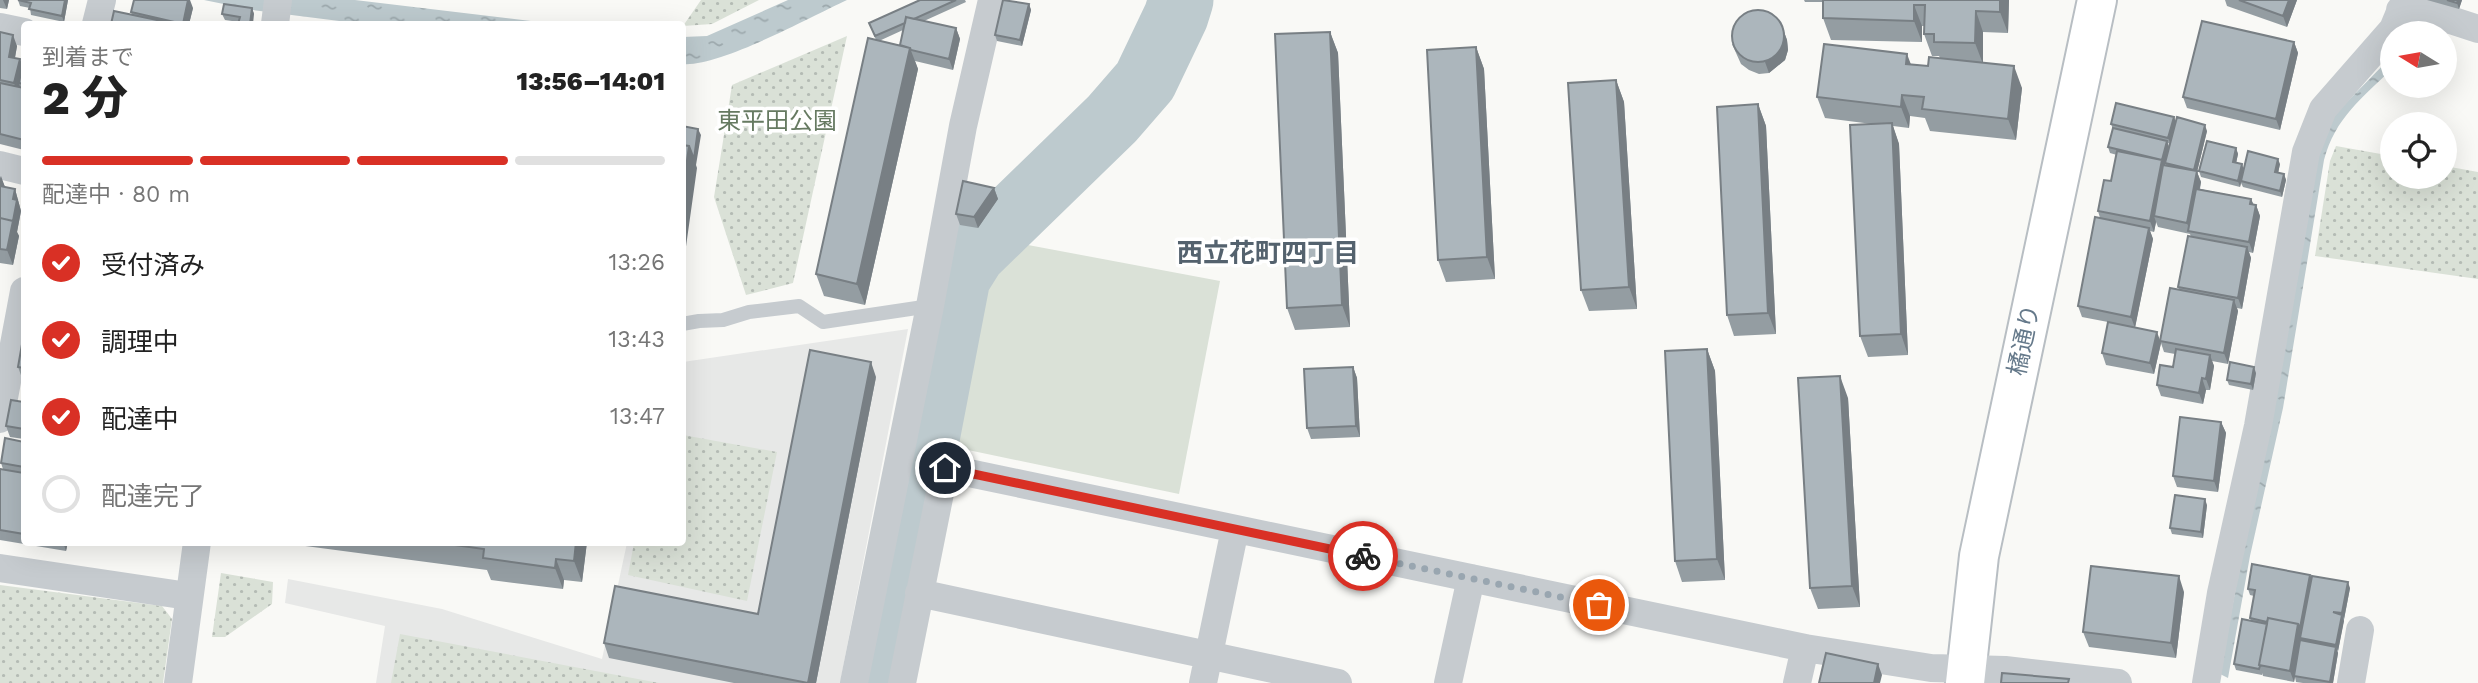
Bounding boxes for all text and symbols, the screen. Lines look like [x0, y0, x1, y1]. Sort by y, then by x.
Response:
north arrow [2380, 21, 2457, 98]
map controls [2380, 21, 2457, 189]
text: 到着まで [42, 44, 134, 71]
text: 13:56–14:01 [516, 66, 665, 96]
text: 2 分 [42, 71, 128, 125]
park label: 東平田公園 [717, 107, 837, 135]
button: locate [2380, 112, 2457, 189]
text: 配達中 · 80 m [42, 181, 190, 208]
district label: 西立花町四丁目 [1177, 238, 1359, 268]
icon: check [42, 244, 80, 282]
text: 13:26 [608, 249, 665, 276]
text: 受付済み [101, 250, 205, 280]
street label: 橘通り [2003, 302, 2045, 378]
icon: check [42, 321, 80, 359]
text: 13:43 [608, 326, 665, 353]
text: 調理中 [101, 327, 179, 357]
icon: check [42, 398, 80, 436]
text: 13:47 [610, 403, 665, 430]
text: 配達中 [101, 404, 179, 434]
pin [915, 438, 975, 498]
icon: home [926, 449, 964, 487]
text: 配達完了 [101, 481, 205, 511]
courier [1328, 521, 1398, 591]
icon: bike [1344, 537, 1382, 575]
pin [1569, 575, 1629, 635]
icon: bag [1580, 586, 1618, 624]

